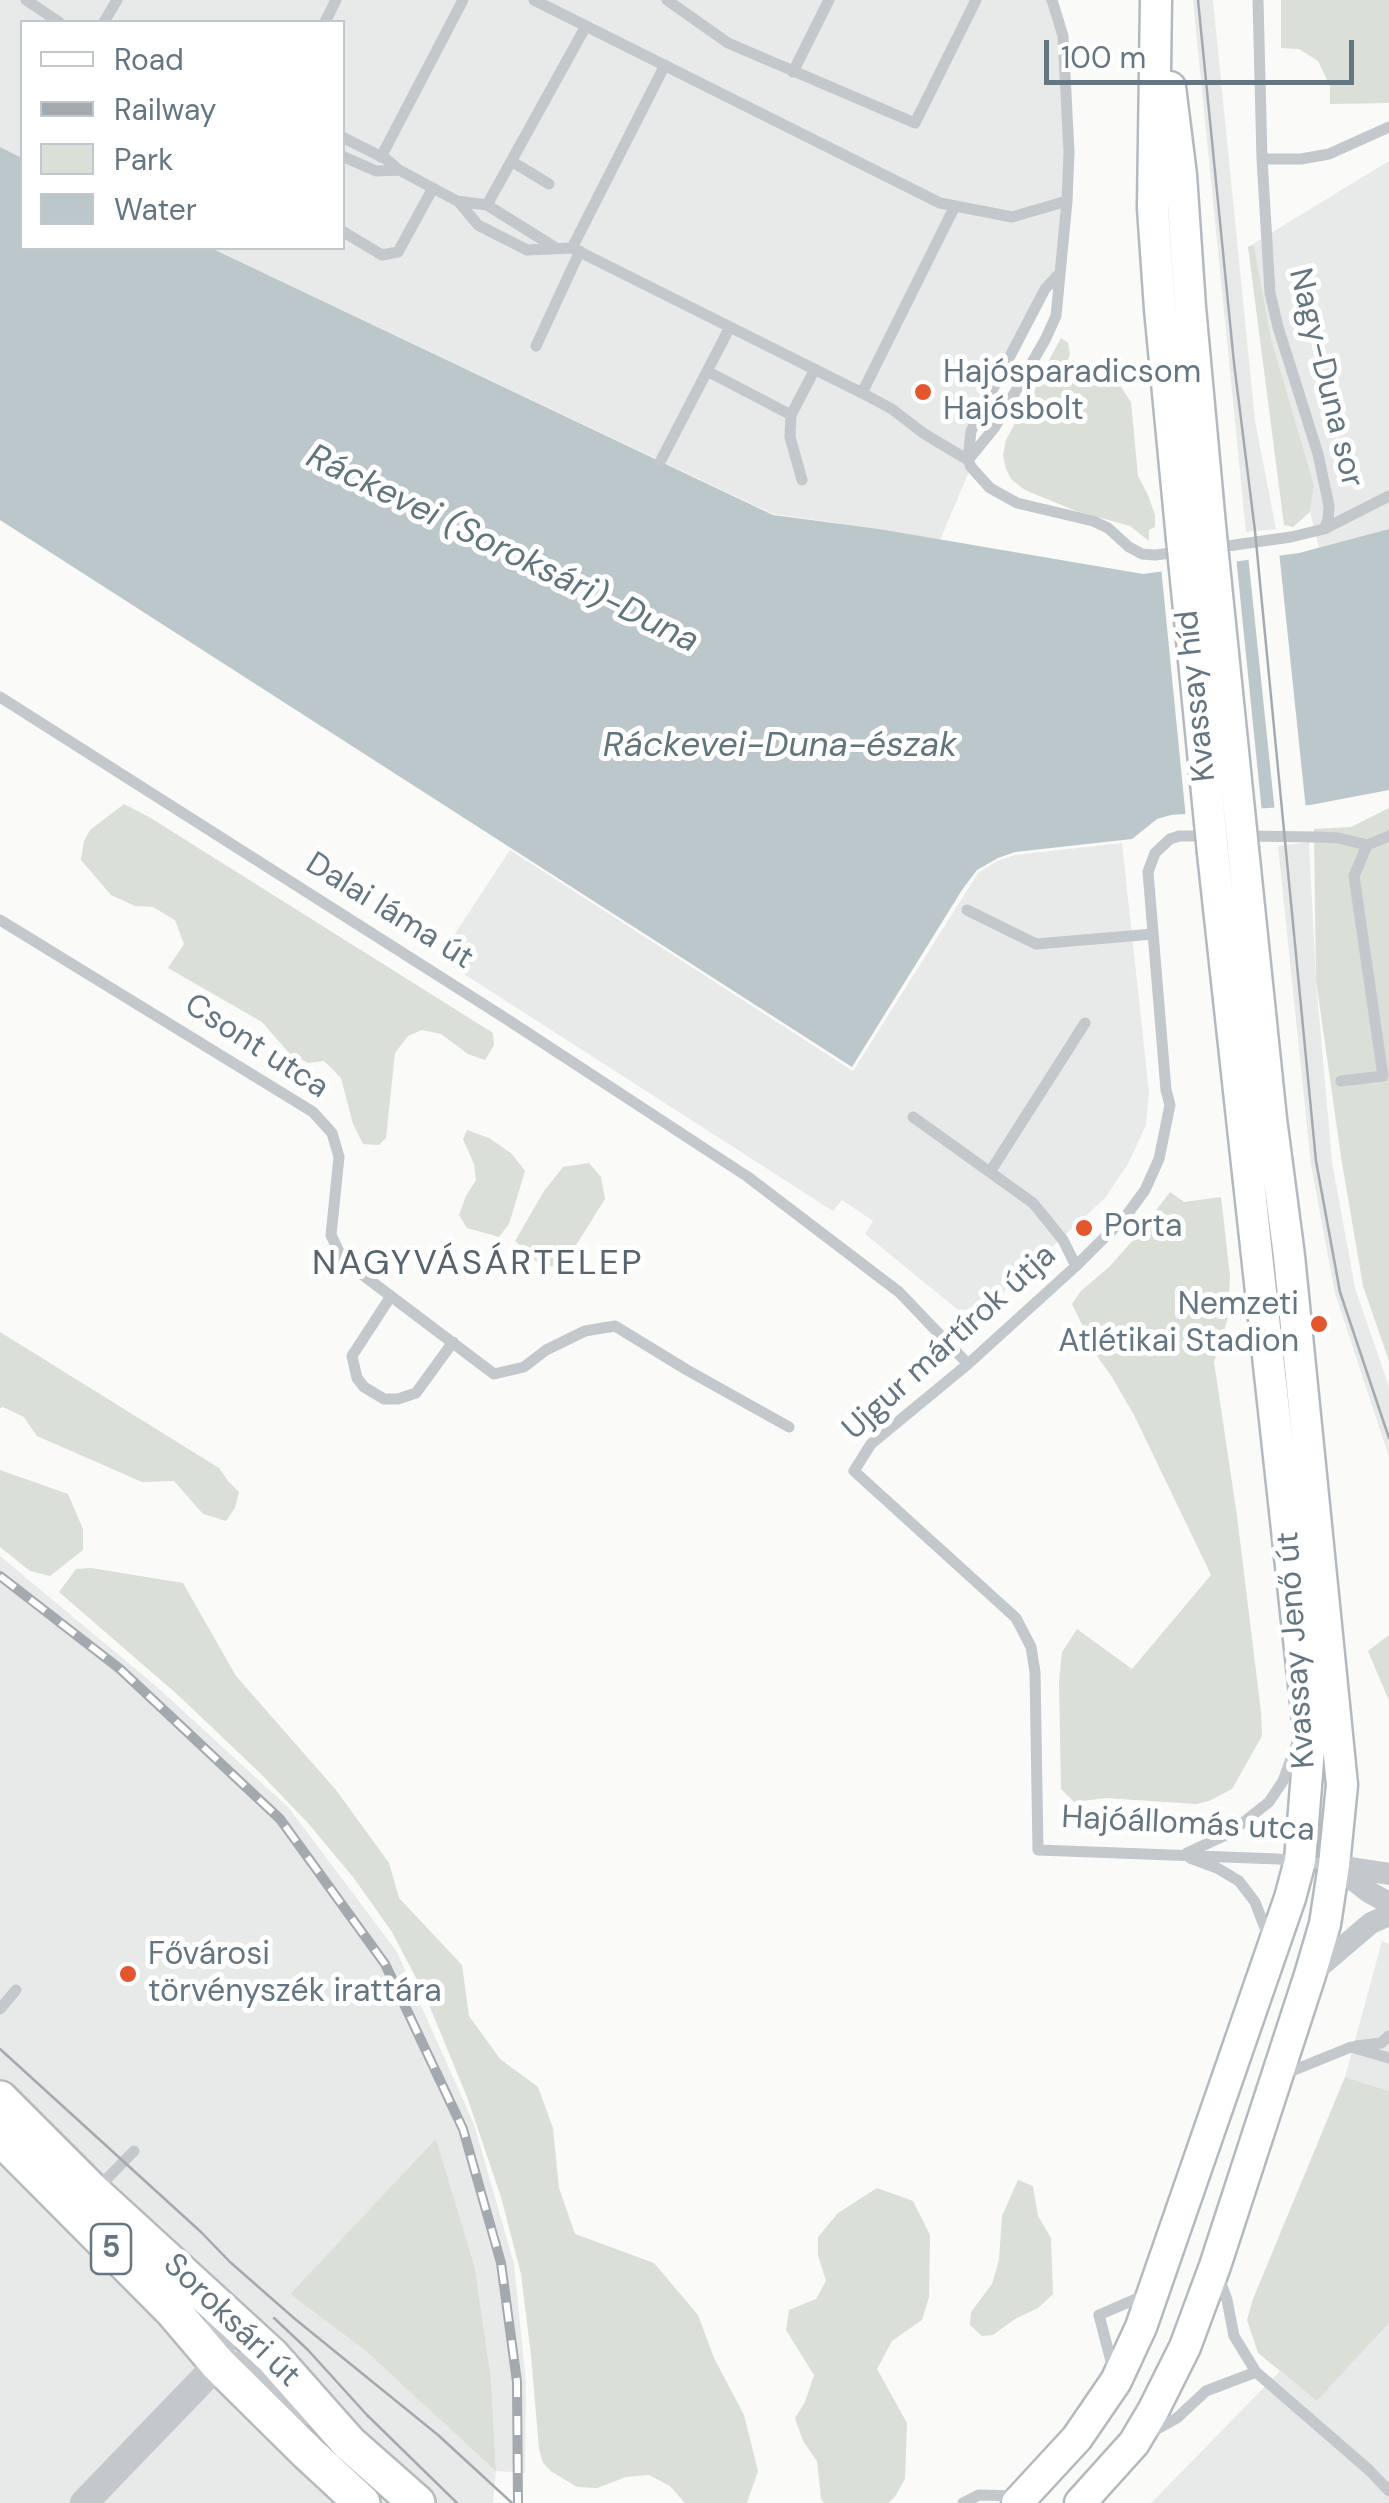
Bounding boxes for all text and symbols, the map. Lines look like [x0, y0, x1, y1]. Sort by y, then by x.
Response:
legend [20, 20, 345, 250]
scale bar [1049, 20, 1359, 82]
text: 100 m [1061, 38, 1146, 77]
text: Road [114, 40, 184, 79]
text: Railway [114, 90, 217, 129]
text: Park [114, 140, 173, 179]
text: Water [114, 190, 197, 229]
street label: Nagy-Duna sor [1279, 265, 1371, 491]
place label: Hajósparadicsom Hajósbolt [943, 355, 1201, 430]
marker: Hajósparadicsom Hajósbolt [912, 381, 934, 403]
water label: Ráckevei (Soroksári)-Duna [299, 437, 705, 663]
street label: Kvassay híd [1169, 608, 1225, 784]
water label: Ráckevei-Duna-észak [603, 726, 957, 768]
street label: Dalai láma út [298, 845, 480, 979]
street label: Csont utca [177, 986, 335, 1108]
place label: Porta [1104, 1209, 1182, 1247]
marker: Porta [1073, 1217, 1095, 1239]
street label: Ujgur mártírok útja [835, 1237, 1065, 1449]
district label: NAGYVÁSÁRTELEP [312, 1244, 644, 1286]
place label: Nemzeti Atlétikai Stadion [1058, 1287, 1299, 1362]
marker: Nemzeti Atlétikai Stadion [1308, 1313, 1330, 1335]
street label: Kvassay Jenő út [1270, 1530, 1324, 1770]
street label: Hajóállomás utca [1061, 1799, 1315, 1851]
place label: Fővárosi törvényszék irattára [148, 1937, 442, 2012]
marker: Fővárosi törvényszék irattára [117, 1963, 139, 1985]
road number: 5 [91, 2224, 131, 2274]
street label: Soroksári út [155, 2246, 307, 2396]

